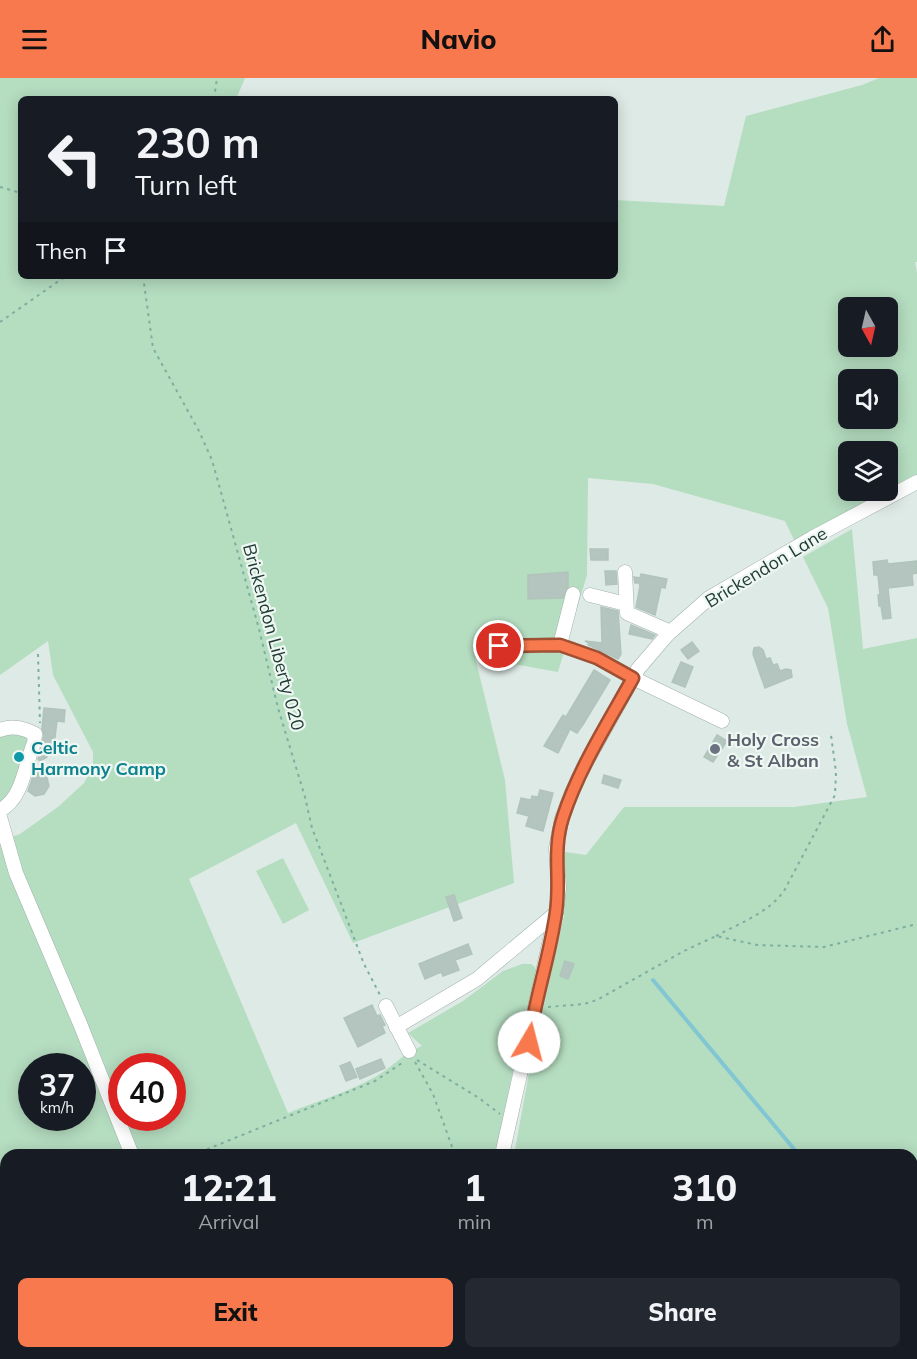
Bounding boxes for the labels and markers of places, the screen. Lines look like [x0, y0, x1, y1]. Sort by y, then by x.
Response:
pin [473, 620, 524, 671]
place label: Holy Cross & St Alban [727, 728, 819, 772]
place label: Celtic Harmony Camp [31, 736, 166, 780]
marker: Holy Cross & St Alban [708, 742, 722, 756]
marker: Celtic Harmony Camp [12, 750, 26, 764]

